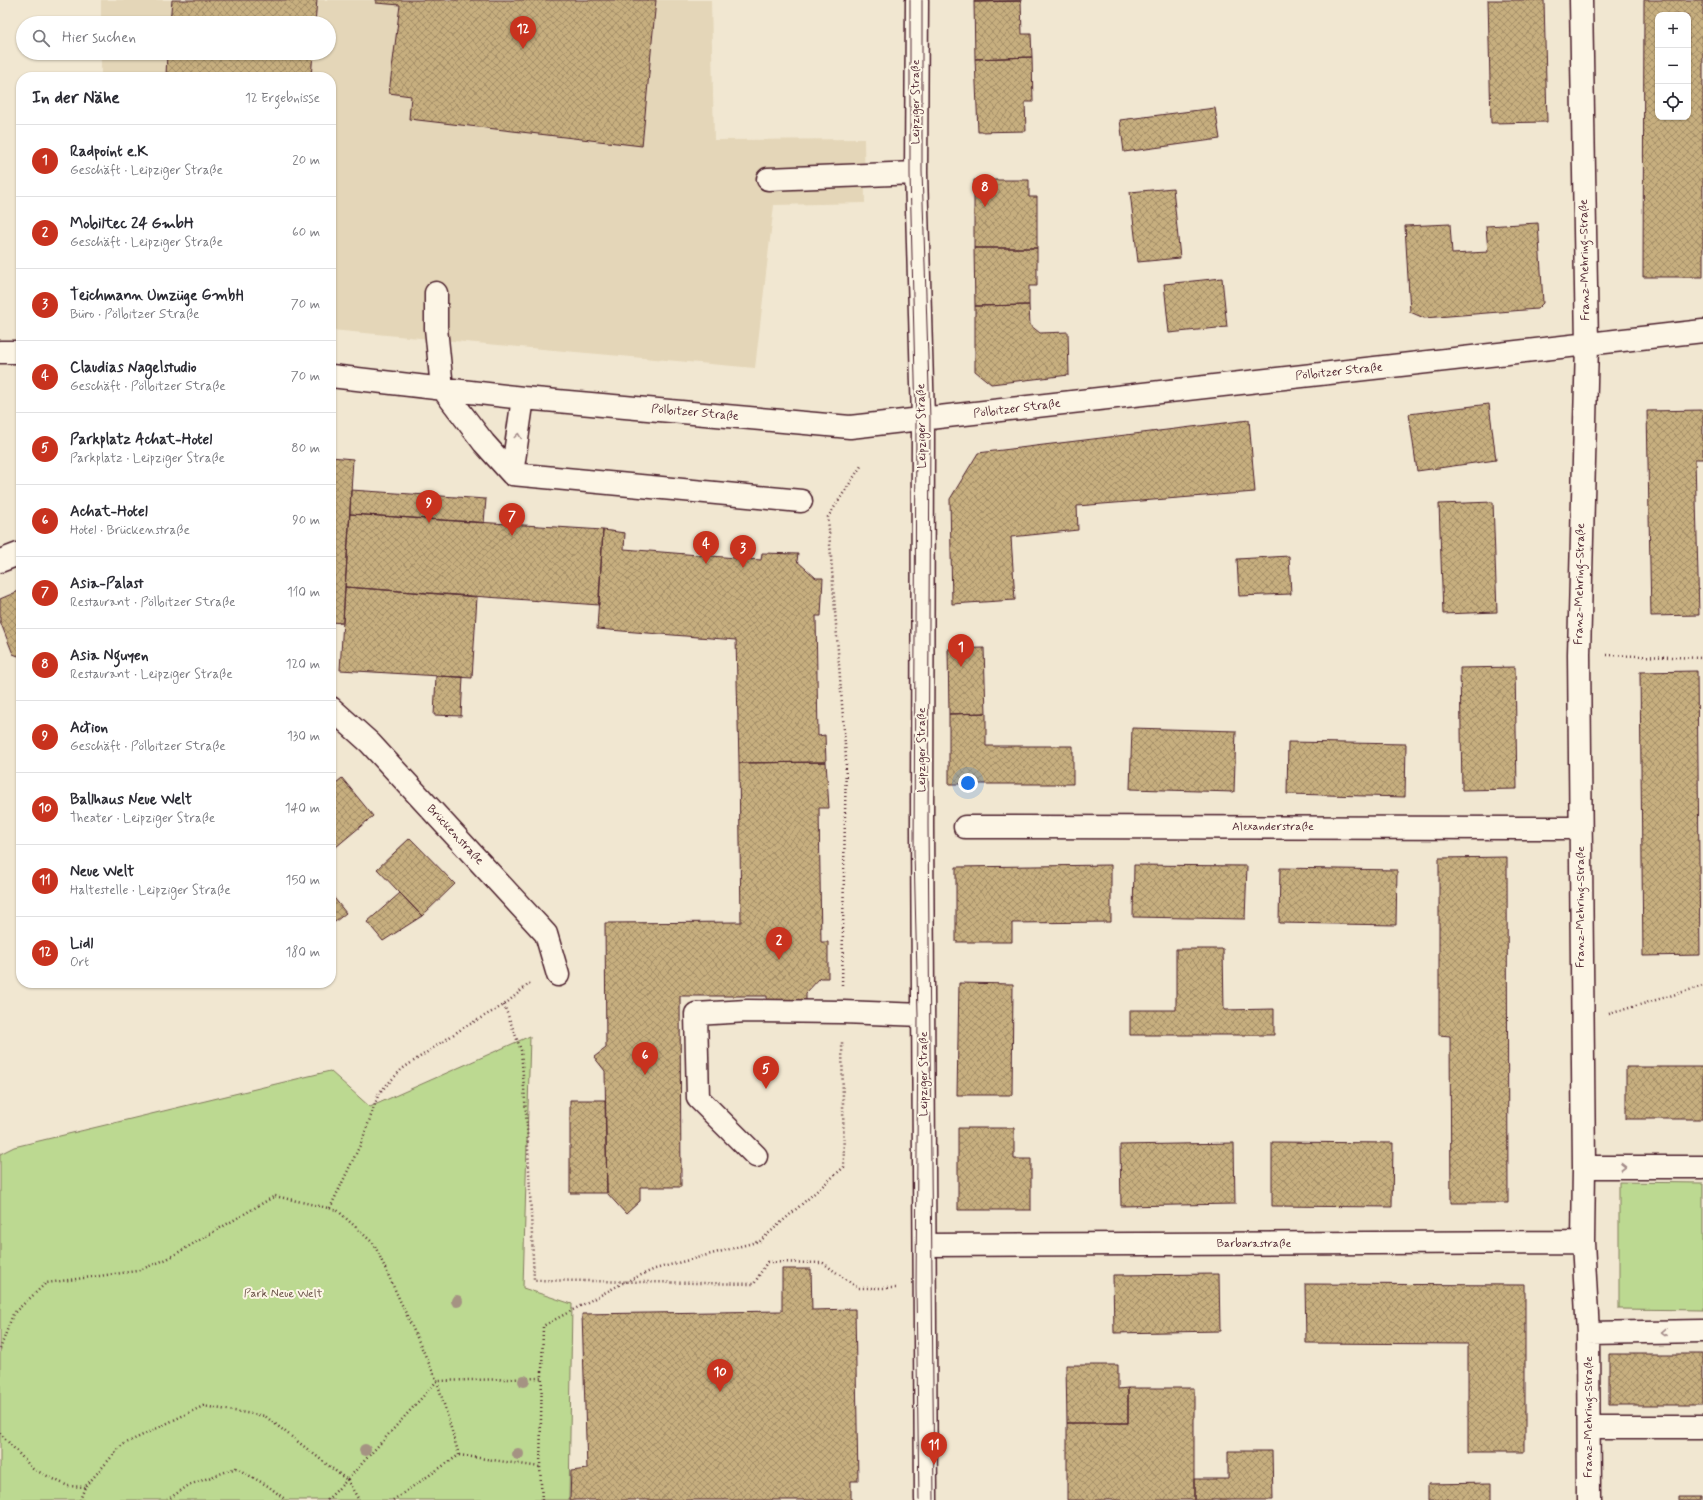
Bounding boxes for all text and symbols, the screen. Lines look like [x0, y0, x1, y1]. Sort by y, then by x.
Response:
map controls [1655, 12, 1691, 120]
button: + [1655, 12, 1691, 48]
search box [16, 16, 336, 60]
pin: 12 [510, 16, 536, 49]
icon: search [30, 27, 52, 49]
text: Hier suchen [62, 28, 136, 48]
button: − [1655, 48, 1691, 84]
street label: Leipziger Straße [908, 59, 924, 145]
button: locate [1655, 84, 1691, 120]
text: In der Nähe [32, 87, 120, 109]
text: 12 Ergebnisse [245, 90, 320, 107]
text: Radpoint e.K [70, 142, 148, 162]
text: 1 [42, 152, 48, 169]
text: 20 m [292, 152, 320, 169]
text: Geschäft · Leipziger Straße [70, 162, 223, 179]
pin: 8 [972, 174, 998, 207]
street label: Franz-Mehring-Straße [1576, 199, 1595, 321]
text: Mobiltec 24 GmbH [70, 214, 194, 234]
text: 2 [42, 224, 48, 241]
text: 60 m [292, 224, 320, 241]
text: Geschäft · Leipziger Straße [70, 234, 223, 251]
text: Teichmann Umzüge GmbH [70, 286, 243, 306]
text: 3 [42, 296, 48, 313]
text: 70 m [291, 296, 320, 313]
text: Büro · Pölbitzer Straße [70, 306, 199, 323]
text: Claudias Nagelstudio [70, 358, 197, 378]
street label: Pölbitzer Straße [1295, 359, 1384, 385]
text: 4 [41, 368, 49, 385]
text: 70 m [291, 368, 320, 385]
text: Geschäft · Pölbitzer Straße [70, 378, 226, 395]
street label: Leipziger Straße [913, 383, 931, 469]
street label: Pölbitzer Straße [973, 396, 1062, 422]
street label: Pölbitzer Straße [651, 401, 739, 425]
text: Parkplatz Achat-Hotel [70, 430, 212, 450]
one-way arrow [513, 433, 522, 439]
text: 5 [41, 440, 49, 457]
text: 80 m [291, 440, 320, 457]
text: Parkplatz · Leipziger Straße [70, 450, 225, 467]
pin: 9 [416, 490, 442, 523]
text: Achat-Hotel [70, 502, 148, 522]
pin: 7 [499, 503, 525, 536]
text: 6 [42, 512, 48, 529]
text: 90 m [292, 512, 320, 529]
text: Hotel · Brückenstraße [70, 522, 190, 539]
street label: Franz-Mehring-Straße [1571, 523, 1590, 645]
pin: 4 [693, 531, 719, 564]
pin: 3 [730, 535, 756, 568]
text: Asia-Palast [70, 574, 144, 594]
text: 7 [41, 584, 49, 601]
text: 110 m [287, 584, 320, 601]
text: Restaurant · Pölbitzer Straße [70, 594, 235, 611]
pin: 1 [948, 634, 974, 667]
text: Asia Nguyen [70, 646, 148, 666]
text: 8 [41, 656, 49, 673]
text: 120 m [286, 656, 320, 673]
text: Restaurant · Leipziger Straße [70, 666, 233, 683]
street label: Leipziger Straße [914, 707, 930, 793]
text: Action [70, 718, 108, 738]
text: 9 [42, 728, 48, 745]
text: 130 m [287, 728, 320, 745]
text: Geschäft · Pölbitzer Straße [70, 738, 226, 755]
your location [958, 773, 978, 793]
text: Ballhaus Neue Welt [70, 790, 192, 810]
text: 10 [38, 800, 52, 817]
text: 140 m [285, 800, 320, 817]
street label: Brückenstraße [423, 801, 487, 869]
text: Theater · Leipziger Straße [70, 810, 215, 827]
street label: Alexanderstraße [1232, 819, 1314, 835]
street label: Franz-Mehring-Straße [1573, 846, 1590, 968]
text: Neue Welt [70, 862, 134, 882]
text: 11 [39, 872, 51, 889]
text: 150 m [286, 872, 320, 889]
text: Haltestelle · Leipziger Straße [70, 882, 231, 899]
pin: 2 [766, 927, 792, 960]
text: Lidl [70, 934, 93, 954]
text: 12 [39, 944, 51, 961]
text: 180 m [285, 944, 320, 961]
text: Ort [70, 954, 89, 971]
street label: Leipziger Straße [916, 1031, 932, 1117]
pin: 6 [632, 1042, 658, 1075]
pin: 5 [753, 1056, 779, 1089]
one-way arrow [1620, 1163, 1626, 1171]
street label: Barbarastraße [1217, 1236, 1292, 1252]
park label: Park Neue Welt [244, 1286, 323, 1302]
one-way arrow [1661, 1328, 1667, 1336]
street label: Franz-Mehring-Straße [1581, 1356, 1598, 1478]
pin: 10 [707, 1359, 733, 1392]
pin: 11 [921, 1432, 947, 1465]

